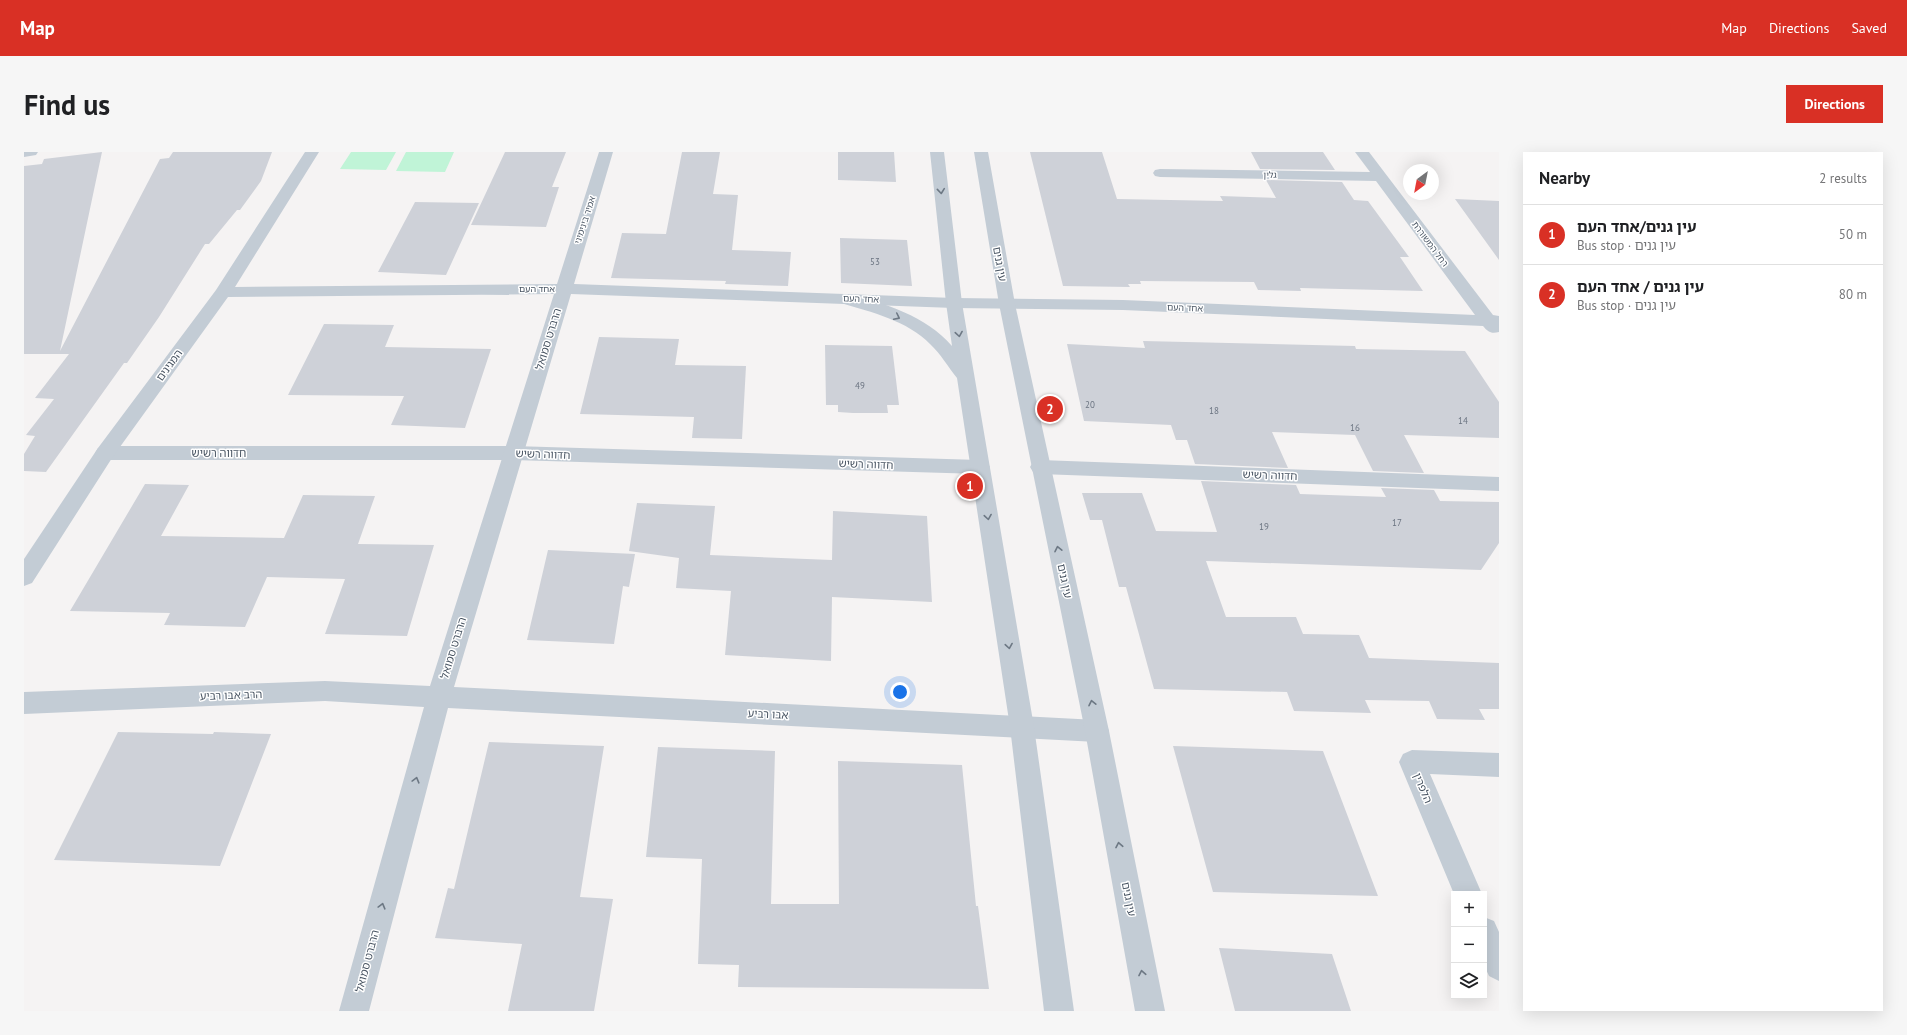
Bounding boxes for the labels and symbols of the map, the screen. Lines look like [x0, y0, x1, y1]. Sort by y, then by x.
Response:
north arrow [1403, 164, 1439, 200]
street label: גלין [1263, 169, 1277, 180]
one-way arrow [937, 188, 946, 194]
street label: אמיר בינימיני [572, 194, 597, 245]
street label: רחל המשוררת [1410, 219, 1451, 269]
street label: עין גנים [990, 246, 1010, 282]
house number: 53 [870, 256, 880, 267]
street label: אחד העם [519, 283, 555, 294]
street label: אחד העם [843, 292, 880, 305]
street label: אחד העם [1167, 301, 1204, 314]
street label: הרברט סמואל [532, 306, 564, 372]
one-way arrow [893, 312, 900, 320]
one-way arrow [954, 331, 963, 337]
street label: המגינים [153, 346, 185, 384]
house number: 49 [855, 380, 865, 391]
pin: 2 [1037, 394, 1063, 424]
house number: 20 [1085, 399, 1095, 410]
house number: 18 [1209, 405, 1219, 416]
house number: 14 [1458, 415, 1468, 426]
house number: 16 [1350, 422, 1360, 433]
street label: חדווה רשיש [192, 446, 246, 460]
street label: חדווה רשיש [515, 446, 571, 462]
street label: חדווה רשיש [838, 456, 894, 472]
street label: חדווה רשיש [1242, 467, 1298, 483]
pin: 1 [957, 471, 983, 501]
one-way arrow [983, 514, 992, 520]
house number: 17 [1392, 517, 1402, 528]
house number: 19 [1259, 521, 1269, 532]
one-way arrow [1055, 546, 1063, 552]
street label: עין גנים [1055, 562, 1075, 600]
street label: הרברט סמואל [437, 615, 469, 681]
one-way arrow [1004, 643, 1013, 649]
your location [890, 682, 910, 702]
street label: הרב אבו רביע [200, 687, 262, 703]
one-way arrow [1088, 700, 1096, 707]
street label: אבו רביע [747, 706, 789, 722]
street label: הלפרין [1410, 771, 1436, 805]
one-way arrow [411, 777, 420, 784]
one-way arrow [1115, 842, 1123, 848]
street label: עין גנים [1119, 881, 1139, 917]
one-way arrow [377, 903, 386, 910]
street label: הרברט סמואל [352, 928, 382, 994]
one-way arrow [1139, 970, 1147, 976]

